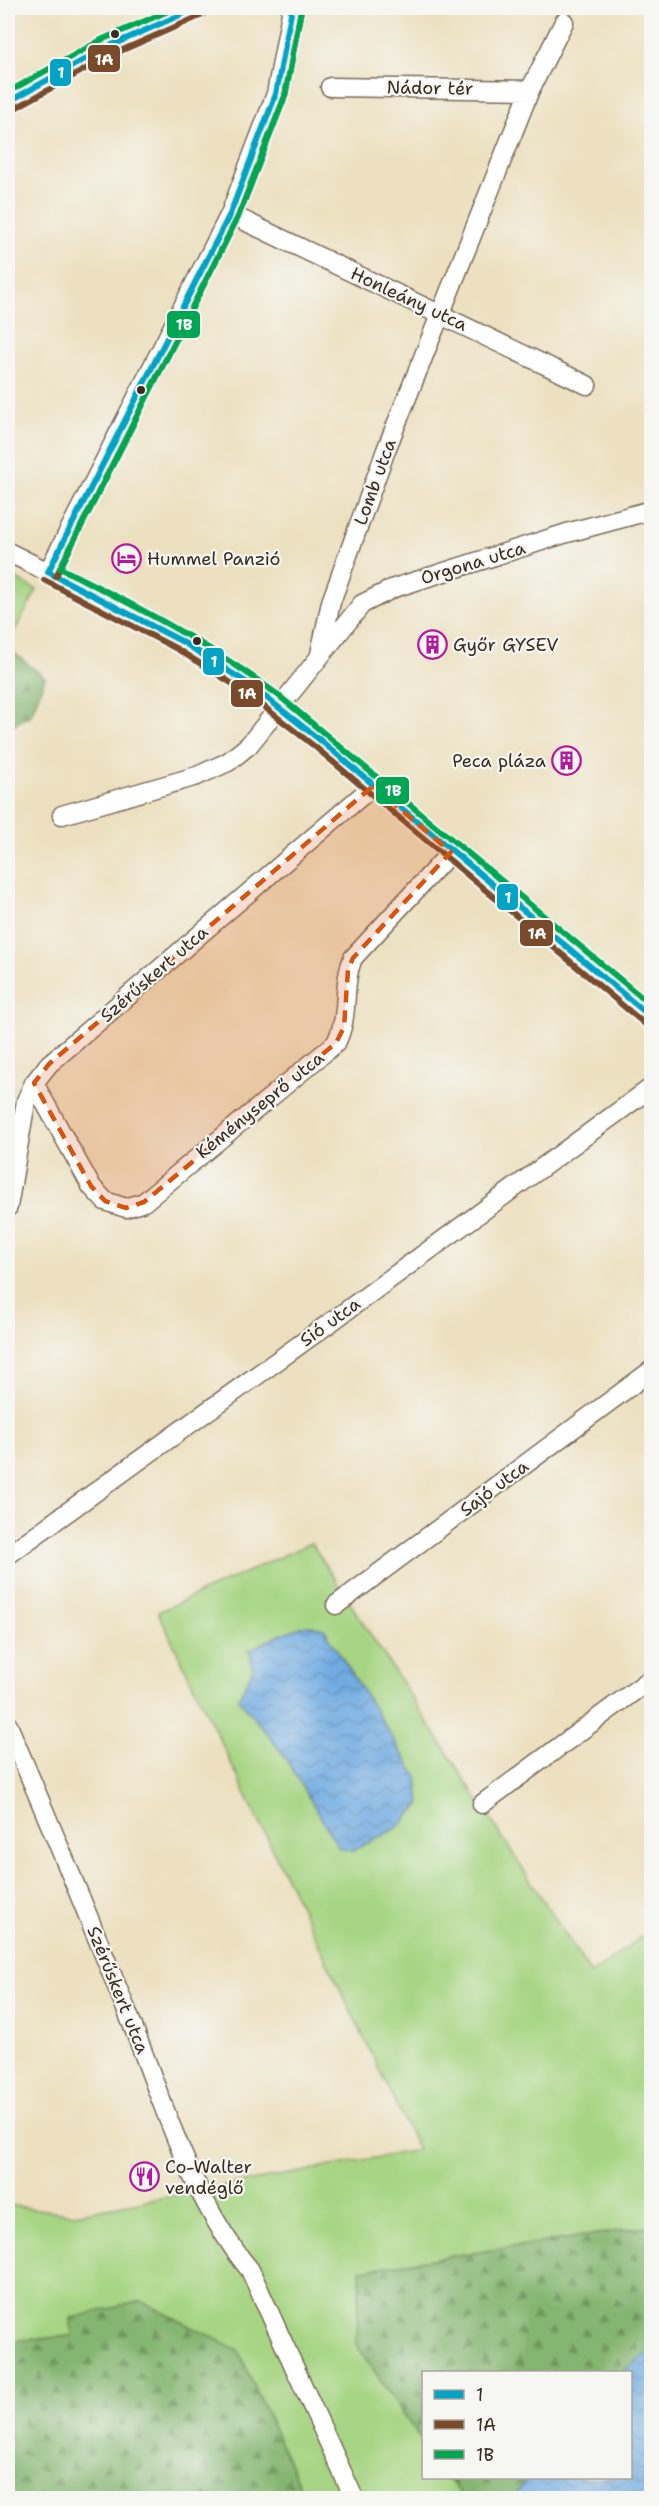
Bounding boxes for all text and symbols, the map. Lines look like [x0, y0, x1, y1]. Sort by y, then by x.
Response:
unlabelled marker [109, 28, 121, 40]
line badge: 1A [87, 44, 121, 73]
text: 1A [94, 49, 114, 70]
line badge: 1 [49, 58, 72, 87]
text: 1 [57, 62, 65, 83]
street label: Nádor tér [386, 75, 474, 101]
street label: Honleány utca [347, 261, 471, 337]
line badge: 1B [166, 310, 201, 339]
text: 1B [175, 314, 193, 335]
unlabelled marker [135, 384, 147, 396]
street label: Lomb utca [348, 436, 402, 528]
street label: Orgona utca [418, 536, 528, 590]
hotel icon: Hummel Panzió [110, 543, 142, 575]
place label: Hummel Panzió [147, 547, 280, 571]
building icon: Győr GYSEV [416, 629, 448, 661]
place label: Győr GYSEV [453, 633, 558, 657]
unlabelled marker [191, 635, 203, 647]
line badge: 1 [202, 647, 225, 676]
text: 1 [210, 651, 218, 672]
line badge: 1A [230, 679, 264, 708]
text: 1A [237, 683, 257, 704]
building icon: Peca pláza [551, 745, 583, 777]
place label: Peca pláza [452, 749, 546, 773]
line badge: 1B [375, 776, 410, 805]
text: 1B [384, 780, 402, 801]
line badge: 1 [496, 883, 519, 911]
text: 1 [504, 887, 512, 908]
line badge: 1A [519, 919, 554, 947]
street label: Szérűskert utca [95, 920, 213, 1028]
text: 1A [527, 923, 547, 944]
street label: Kéményseprő utca [191, 1046, 329, 1164]
street label: Sió utca [295, 1292, 365, 1352]
street label: Sajó utca [455, 1454, 533, 1522]
street label: Szérűskert utca [81, 1923, 155, 2057]
place label: Co-Walter vendéglő [165, 2155, 252, 2200]
restaurant icon: Co-Walter vendéglő [128, 2161, 160, 2193]
legend [422, 2371, 632, 2479]
text: 1 [476, 2383, 484, 2407]
text: 1A [476, 2413, 496, 2437]
text: 1B [476, 2443, 494, 2467]

